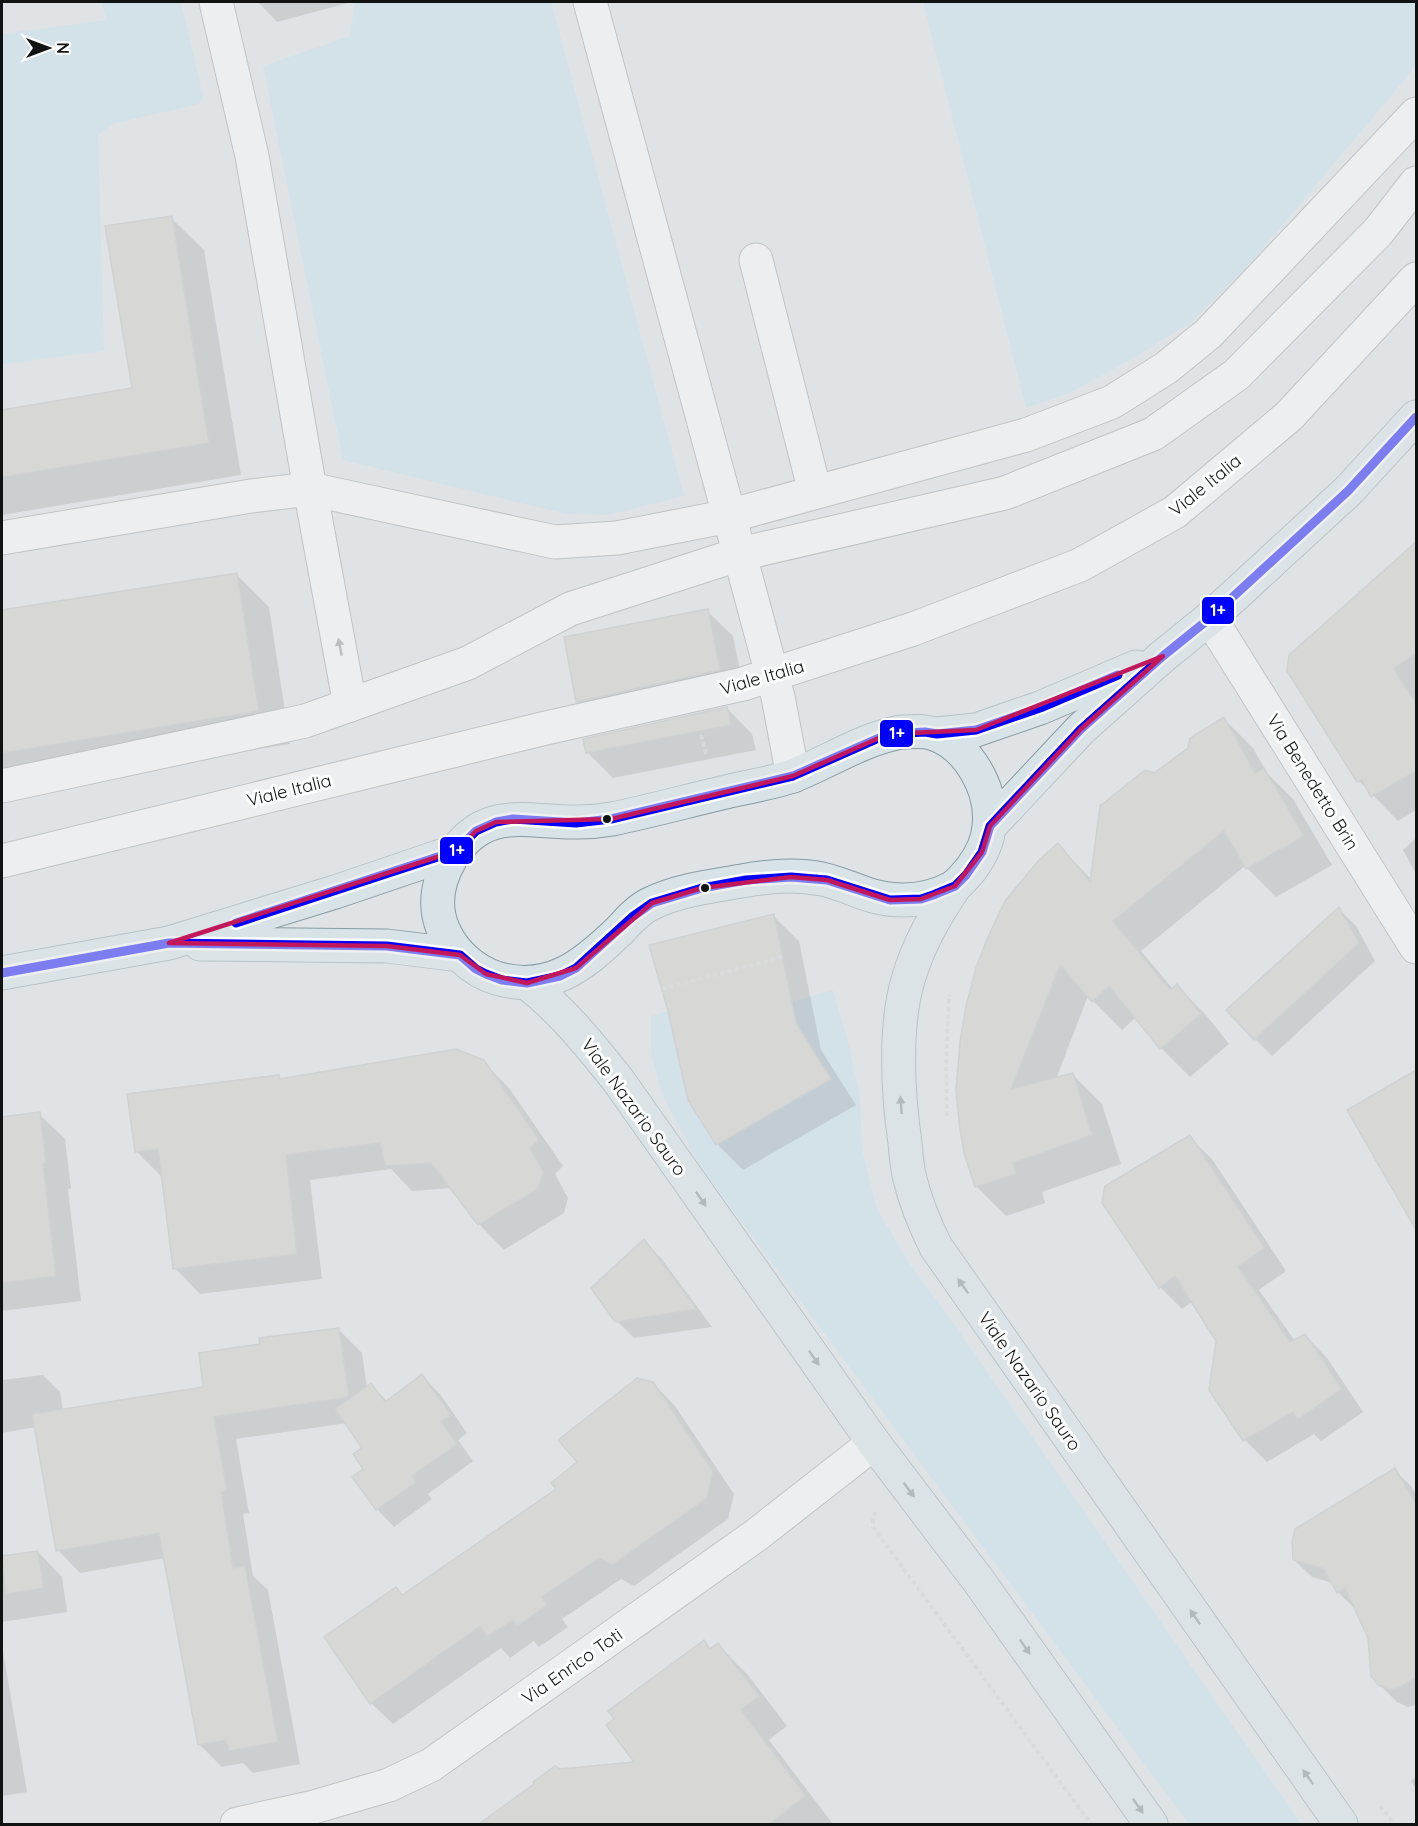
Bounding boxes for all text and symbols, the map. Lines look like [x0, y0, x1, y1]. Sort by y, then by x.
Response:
north arrow [18, 18, 78, 78]
text: N [53, 42, 73, 54]
street label: Viale Italia [1164, 449, 1246, 521]
line badge: 1+ [1201, 596, 1235, 625]
text: 1+ [1210, 600, 1226, 620]
one-way arrow [335, 637, 344, 656]
street label: Viale Italia [717, 654, 807, 700]
street label: Via Benedetto Brin [1262, 710, 1364, 854]
line badge: 1+ [879, 719, 914, 748]
text: 1+ [889, 723, 905, 743]
street label: Viale Italia [244, 768, 334, 812]
unlabelled marker [601, 813, 613, 825]
line badge: 1+ [439, 836, 474, 865]
text: 1+ [449, 840, 465, 860]
unlabelled marker [699, 882, 711, 894]
street label: Viale Nazario Sauro [576, 1034, 692, 1180]
one-way arrow [896, 1095, 906, 1114]
one-way arrow [695, 1190, 707, 1206]
one-way arrow [957, 1278, 969, 1294]
street label: Viale Nazario Sauro [973, 1307, 1087, 1455]
one-way arrow [807, 1350, 819, 1365]
one-way arrow [903, 1482, 915, 1497]
one-way arrow [1190, 1609, 1201, 1625]
street label: Via Enrico Toti [517, 1623, 627, 1709]
one-way arrow [1019, 1638, 1031, 1654]
one-way arrow [1302, 1769, 1314, 1784]
one-way arrow [1132, 1797, 1144, 1813]

